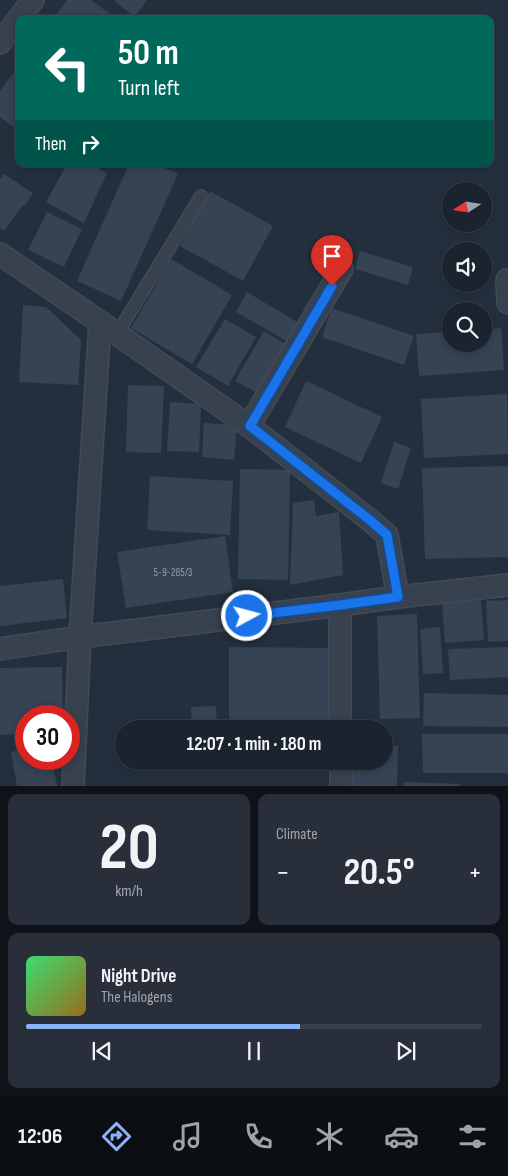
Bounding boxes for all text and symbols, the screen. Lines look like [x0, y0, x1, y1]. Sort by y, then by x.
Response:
text: 50 m [118, 32, 179, 75]
icon: left [35, 35, 100, 100]
text: Turn left [118, 75, 180, 102]
icon: right [76, 130, 104, 158]
text: Then [35, 133, 66, 156]
north arrow [442, 182, 492, 232]
map controls [442, 182, 492, 352]
pin [311, 235, 353, 286]
icon: arrive [318, 242, 346, 270]
button: sound [442, 242, 492, 292]
button: search [442, 302, 492, 352]
house number: 5-9-285/3 [154, 566, 193, 579]
position arrow [220, 589, 272, 641]
speed limit sign: 30 [15, 705, 80, 770]
text: 12:07 · 1 min · 180 m [187, 733, 321, 756]
text: 20 [99, 810, 159, 888]
text: Climate [276, 825, 318, 844]
text: 20.5° [343, 850, 415, 895]
text: − [276, 856, 290, 889]
text: + [468, 856, 482, 889]
text: km/h [115, 882, 143, 901]
text: Night Drive [101, 965, 176, 988]
text: The Halogens [101, 988, 172, 1007]
icon: previous [88, 1037, 116, 1065]
icon: pause [240, 1037, 268, 1065]
icon: next [392, 1037, 420, 1065]
icon: directions [99, 1119, 134, 1154]
icon: music [170, 1119, 205, 1154]
icon: phone [241, 1119, 276, 1154]
icon: climate [312, 1119, 347, 1154]
icon: car [384, 1119, 419, 1154]
icon: filters [455, 1119, 490, 1154]
text: 12:06 [18, 1123, 62, 1150]

